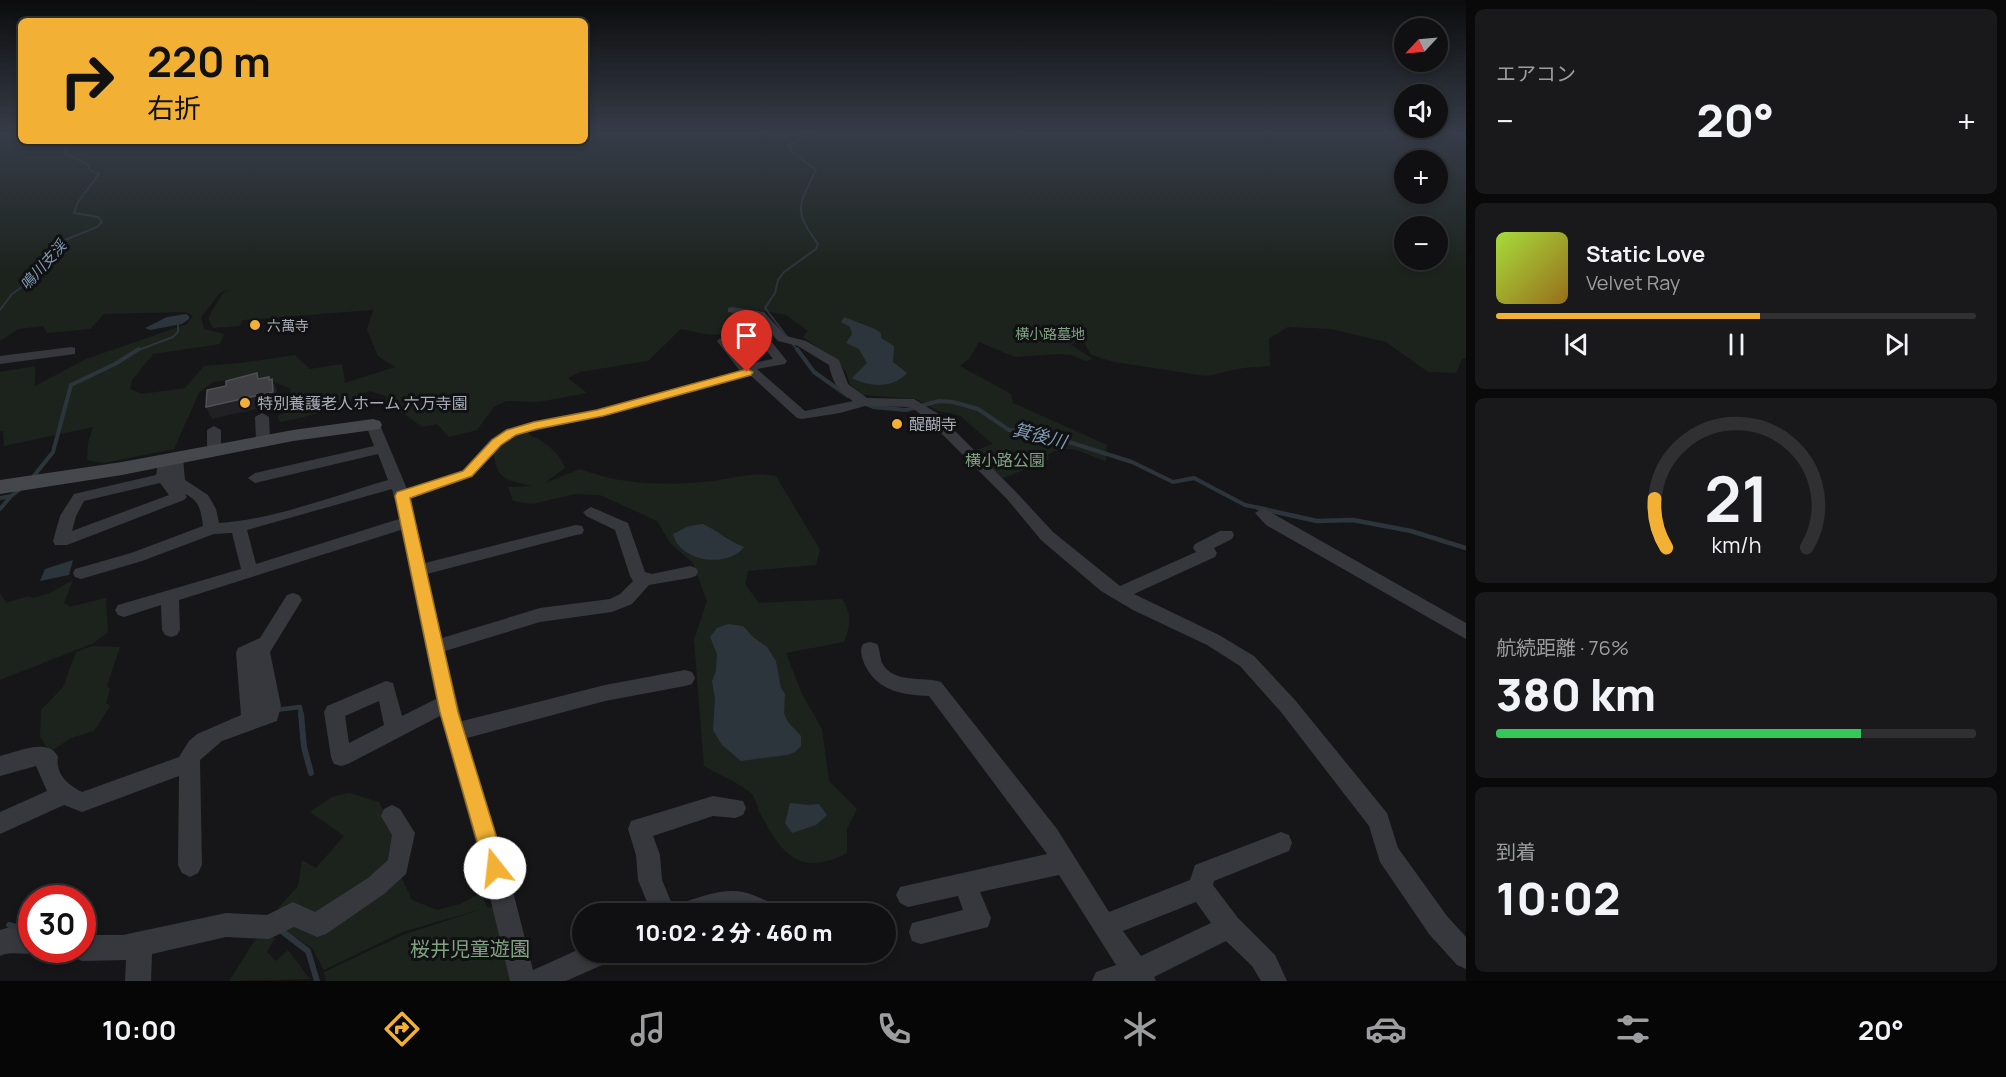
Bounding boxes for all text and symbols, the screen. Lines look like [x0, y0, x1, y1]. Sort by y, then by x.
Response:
north arrow [1394, 18, 1448, 72]
map controls [1394, 18, 1448, 270]
text: 220 m [147, 32, 271, 90]
icon: right [48, 42, 126, 120]
text: エアコン [1496, 60, 1576, 87]
button: sound [1394, 84, 1448, 138]
text: 右折 [147, 89, 201, 126]
text: 20° [1697, 89, 1774, 151]
text: − [1496, 98, 1514, 143]
text: + [1957, 98, 1976, 143]
button: + [1394, 150, 1448, 204]
button: − [1394, 216, 1448, 270]
water label: 鳴川支渓 [15, 234, 72, 294]
text: Static Love [1586, 239, 1705, 269]
text: Velvet Ray [1586, 269, 1680, 296]
pin [721, 310, 772, 372]
place label: 六萬寺 [267, 316, 309, 335]
marker: 六萬寺 [248, 318, 262, 332]
icon: arrive [730, 319, 763, 352]
park label: 横小路墓地 [1015, 324, 1085, 343]
icon: previous [1560, 328, 1593, 361]
icon: pause [1720, 328, 1753, 361]
icon: next [1880, 328, 1913, 361]
place label: 特別養護老人ホーム 六万寺園 [257, 392, 468, 414]
marker: 特別養護老人ホーム 六万寺園 [238, 396, 252, 410]
place label: 醍醐寺 [909, 413, 957, 435]
marker: 醍醐寺 [890, 417, 904, 431]
water label: 箕後川 [1011, 417, 1071, 454]
park label: 横小路公園 [965, 449, 1045, 471]
text: 21 [1704, 455, 1768, 541]
text: km/h [1711, 530, 1761, 559]
text: 航続距離 · 76% [1496, 634, 1629, 661]
text: 380 km [1496, 663, 1656, 725]
position arrow [463, 836, 527, 900]
text: 到着 [1496, 838, 1536, 865]
text: 10:02 [1496, 867, 1620, 929]
speed limit sign: 30 [18, 885, 96, 963]
text: 10:02 · 2 分 · 460 m [636, 918, 833, 948]
park label: 桜井児童遊園 [410, 935, 530, 962]
icon: directions [381, 1008, 423, 1050]
icon: music [627, 1008, 669, 1050]
icon: phone [873, 1008, 915, 1050]
icon: climate [1119, 1008, 1161, 1050]
icon: car [1365, 1008, 1407, 1050]
icon: filters [1612, 1008, 1654, 1050]
text: 10:00 [102, 1011, 176, 1048]
text: 20° [1858, 1011, 1904, 1048]

